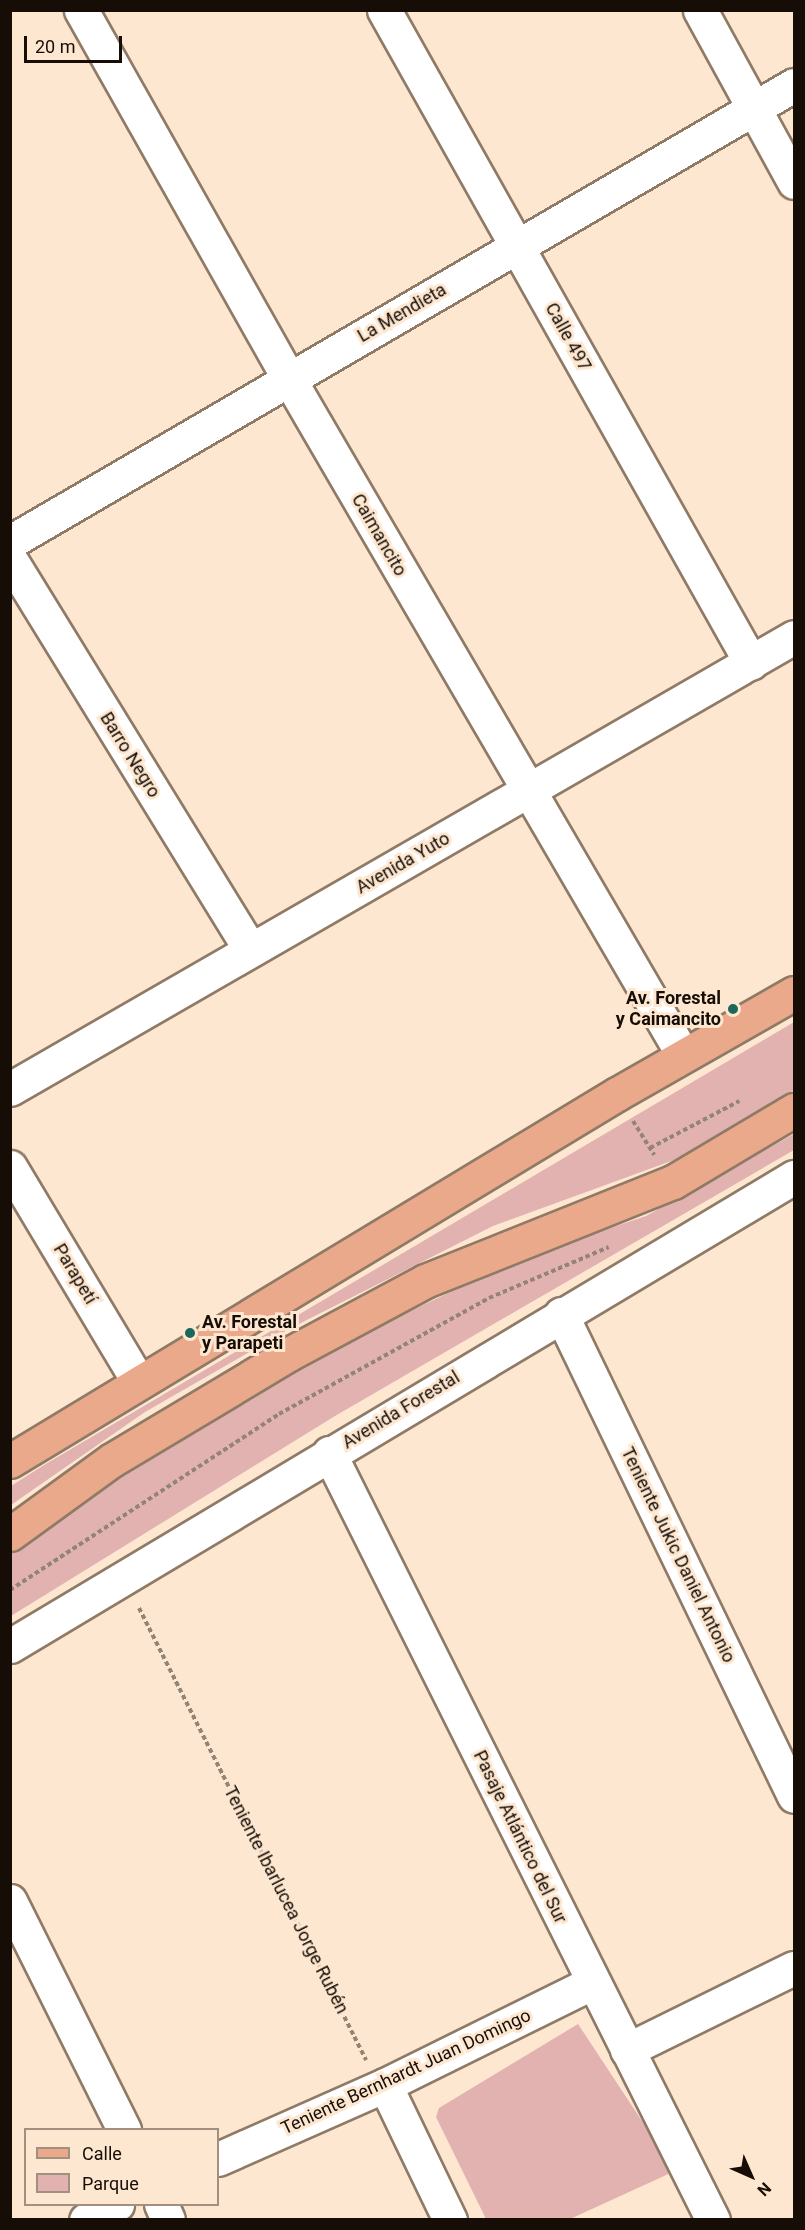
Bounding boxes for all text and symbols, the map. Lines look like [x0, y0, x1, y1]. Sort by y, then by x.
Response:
scale bar [27, 24, 124, 62]
text: 20 m [35, 36, 75, 57]
street label: La Mendieta [354, 279, 450, 347]
street label: Calle 497 [540, 299, 596, 375]
street label: Caimancito [347, 490, 411, 580]
street label: Barro Negro [95, 708, 165, 802]
street label: Avenida Yuto [352, 828, 454, 898]
place label: Av. Forestal y Caimancito [616, 988, 721, 1030]
marker: Av. Forestal y Caimancito [726, 1002, 740, 1016]
street label: Parapetí [49, 1240, 101, 1308]
place label: Av. Forestal y Parapeti [202, 1312, 297, 1354]
marker: Av. Forestal y Parapeti [183, 1326, 197, 1340]
street label: Avenida Forestal [338, 1366, 464, 1454]
street label: Teniente Jukic Daniel Antonio [616, 1444, 740, 1666]
street label: Pasaje Atlántico del Sur [469, 1747, 571, 1927]
street label: Teniente Ibarlucea Jorge Rubén [219, 1783, 353, 2017]
street label: Teniente Bernhardt Juan Domingo [278, 2005, 534, 2139]
legend [24, 2128, 219, 2206]
text: Calle [82, 2143, 122, 2164]
north arrow [721, 2146, 781, 2206]
text: Parque [82, 2173, 139, 2194]
text: N [753, 2178, 775, 2200]

